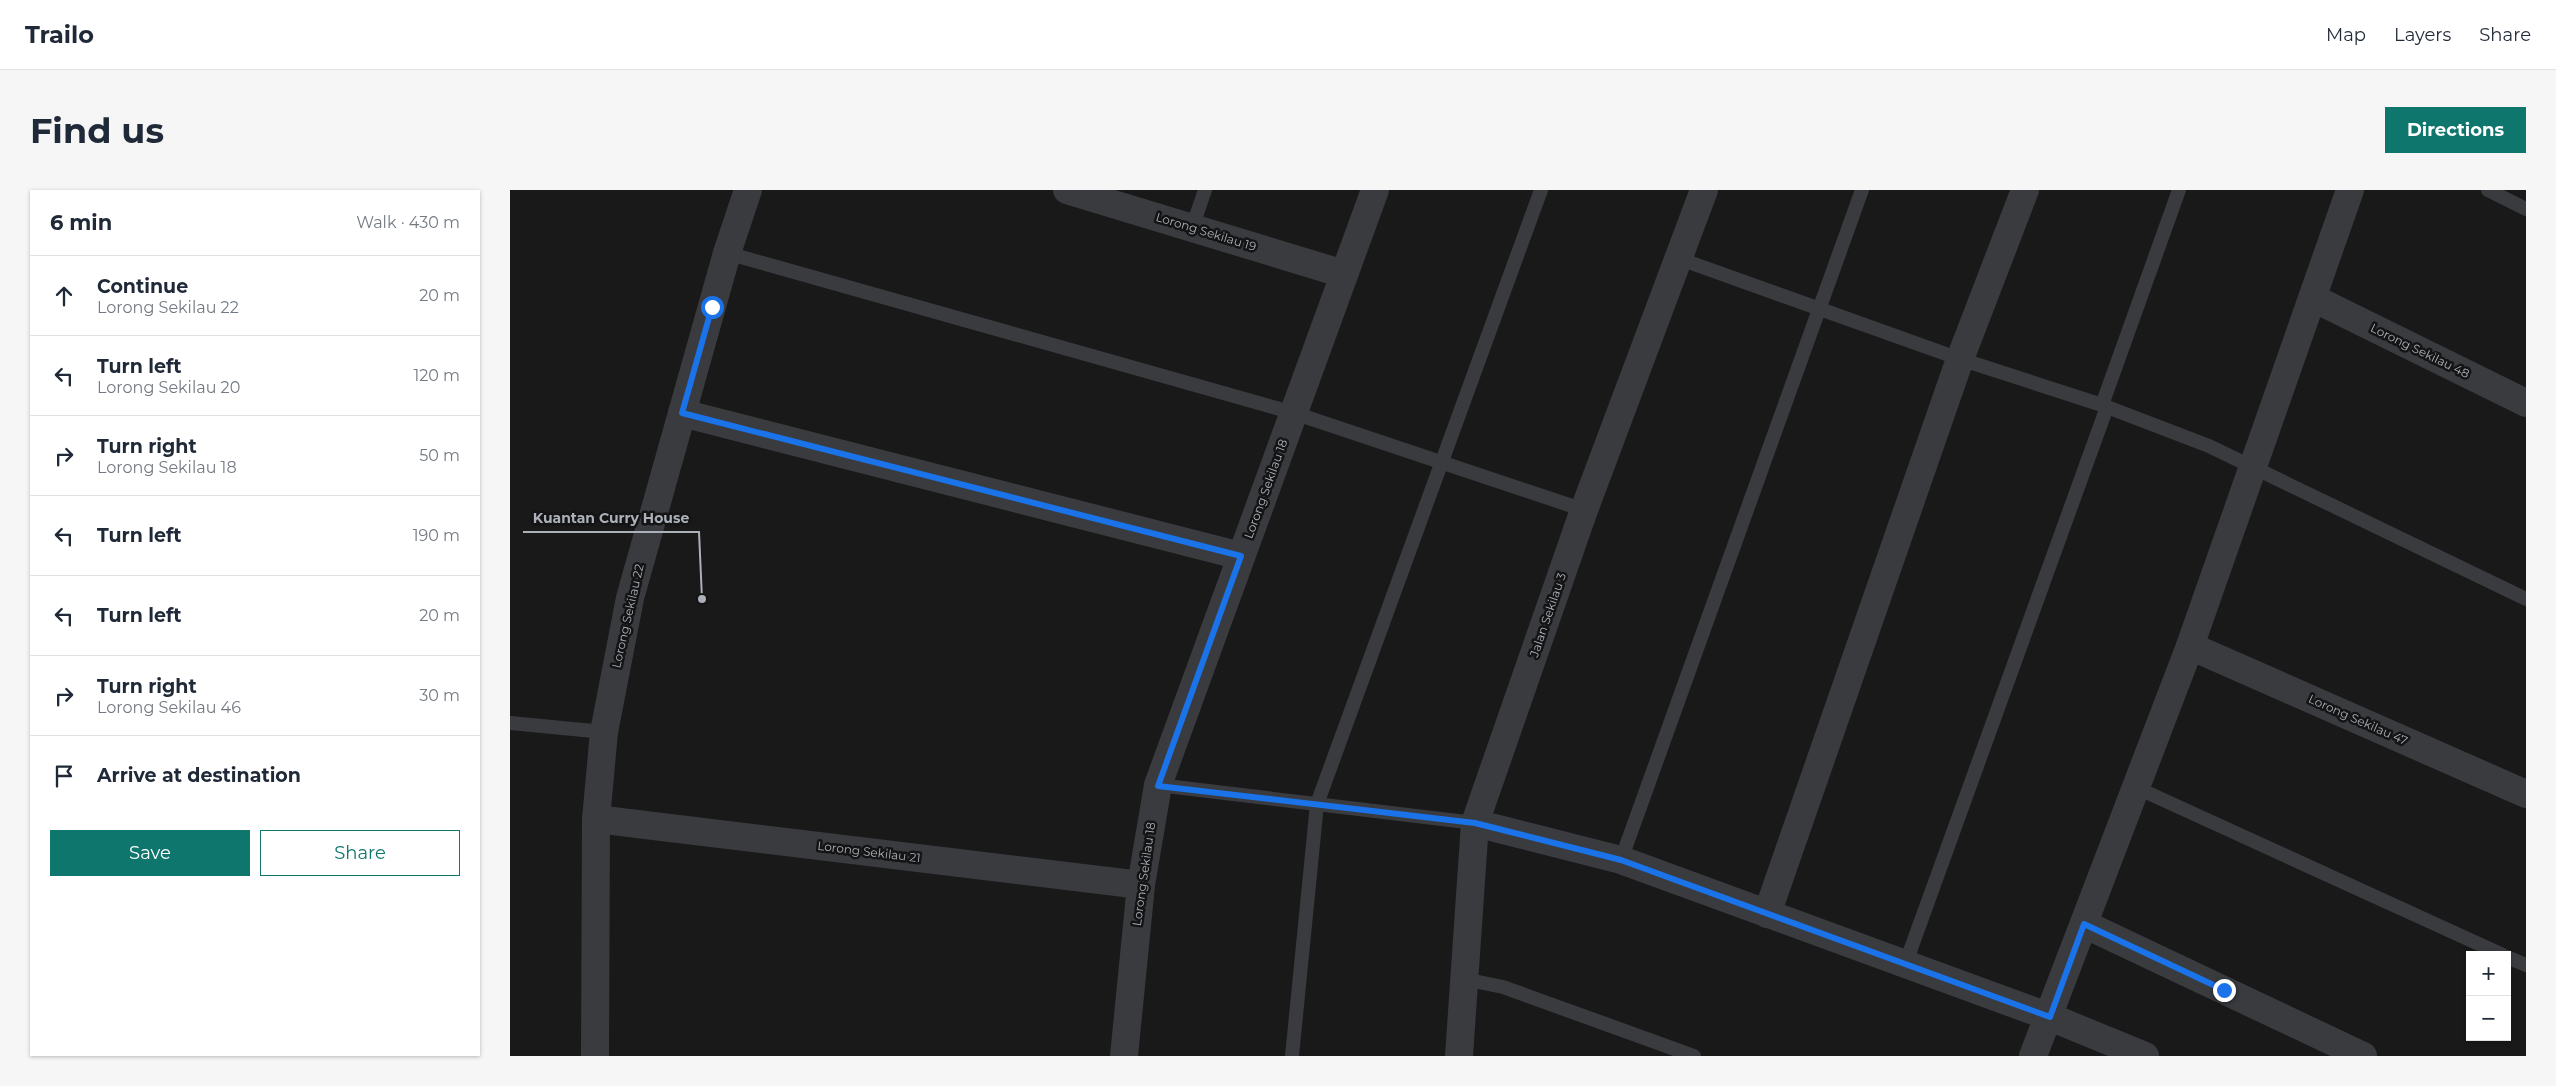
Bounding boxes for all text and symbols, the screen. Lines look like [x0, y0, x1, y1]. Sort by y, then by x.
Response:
text: Trailo [25, 20, 94, 49]
text: Map [2326, 24, 2366, 46]
text: Layers [2394, 24, 2451, 46]
text: Share [2479, 24, 2531, 46]
button: Directions [2385, 107, 2526, 153]
text: Find us [30, 109, 164, 152]
street label: Lorong Sekilau 19 [1154, 209, 1258, 254]
text: 6 min [50, 210, 112, 235]
text: Walk · 430 m [356, 213, 460, 232]
text: Continue [97, 275, 188, 298]
icon: ahead [50, 282, 78, 310]
text: 20 m [419, 286, 460, 305]
route start [701, 296, 724, 319]
text: Lorong Sekilau 22 [97, 298, 239, 317]
street label: Lorong Sekilau 48 [2368, 320, 2473, 381]
text: Turn left [97, 355, 182, 378]
icon: left [50, 362, 78, 390]
text: 120 m [413, 366, 460, 385]
text: Lorong Sekilau 20 [97, 378, 240, 397]
text: Turn right [97, 435, 197, 458]
street label: Lorong Sekilau 18 [1241, 437, 1291, 541]
icon: right [50, 442, 78, 470]
text: 50 m [419, 446, 460, 465]
text: Lorong Sekilau 18 [97, 458, 237, 477]
callout: Kuantan Curry House [523, 503, 699, 532]
text: Kuantan Curry House [533, 509, 689, 527]
icon: left [50, 522, 78, 550]
text: Turn left [97, 524, 182, 547]
text: 190 m [413, 526, 460, 545]
street label: Lorong Sekilau 22 [608, 562, 647, 669]
street label: Jalan Sekilau 3 [1526, 571, 1569, 660]
icon: left [50, 602, 78, 630]
text: Turn left [97, 604, 182, 627]
text: 20 m [419, 606, 460, 625]
text: Turn right [97, 675, 197, 698]
icon: right [50, 682, 78, 710]
text: 30 m [419, 686, 460, 705]
street label: Lorong Sekilau 47 [2306, 691, 2410, 748]
text: Lorong Sekilau 46 [97, 698, 241, 717]
icon: arrive [50, 762, 78, 790]
text: Arrive at destination [97, 764, 301, 787]
street label: Lorong Sekilau 18 [1129, 821, 1158, 927]
button: Save [50, 830, 250, 876]
button: Share [260, 830, 460, 876]
street label: Lorong Sekilau 21 [817, 838, 922, 865]
map controls [2466, 951, 2511, 1041]
button: + [2466, 951, 2511, 996]
route end [2213, 979, 2236, 1002]
button: − [2466, 996, 2511, 1041]

